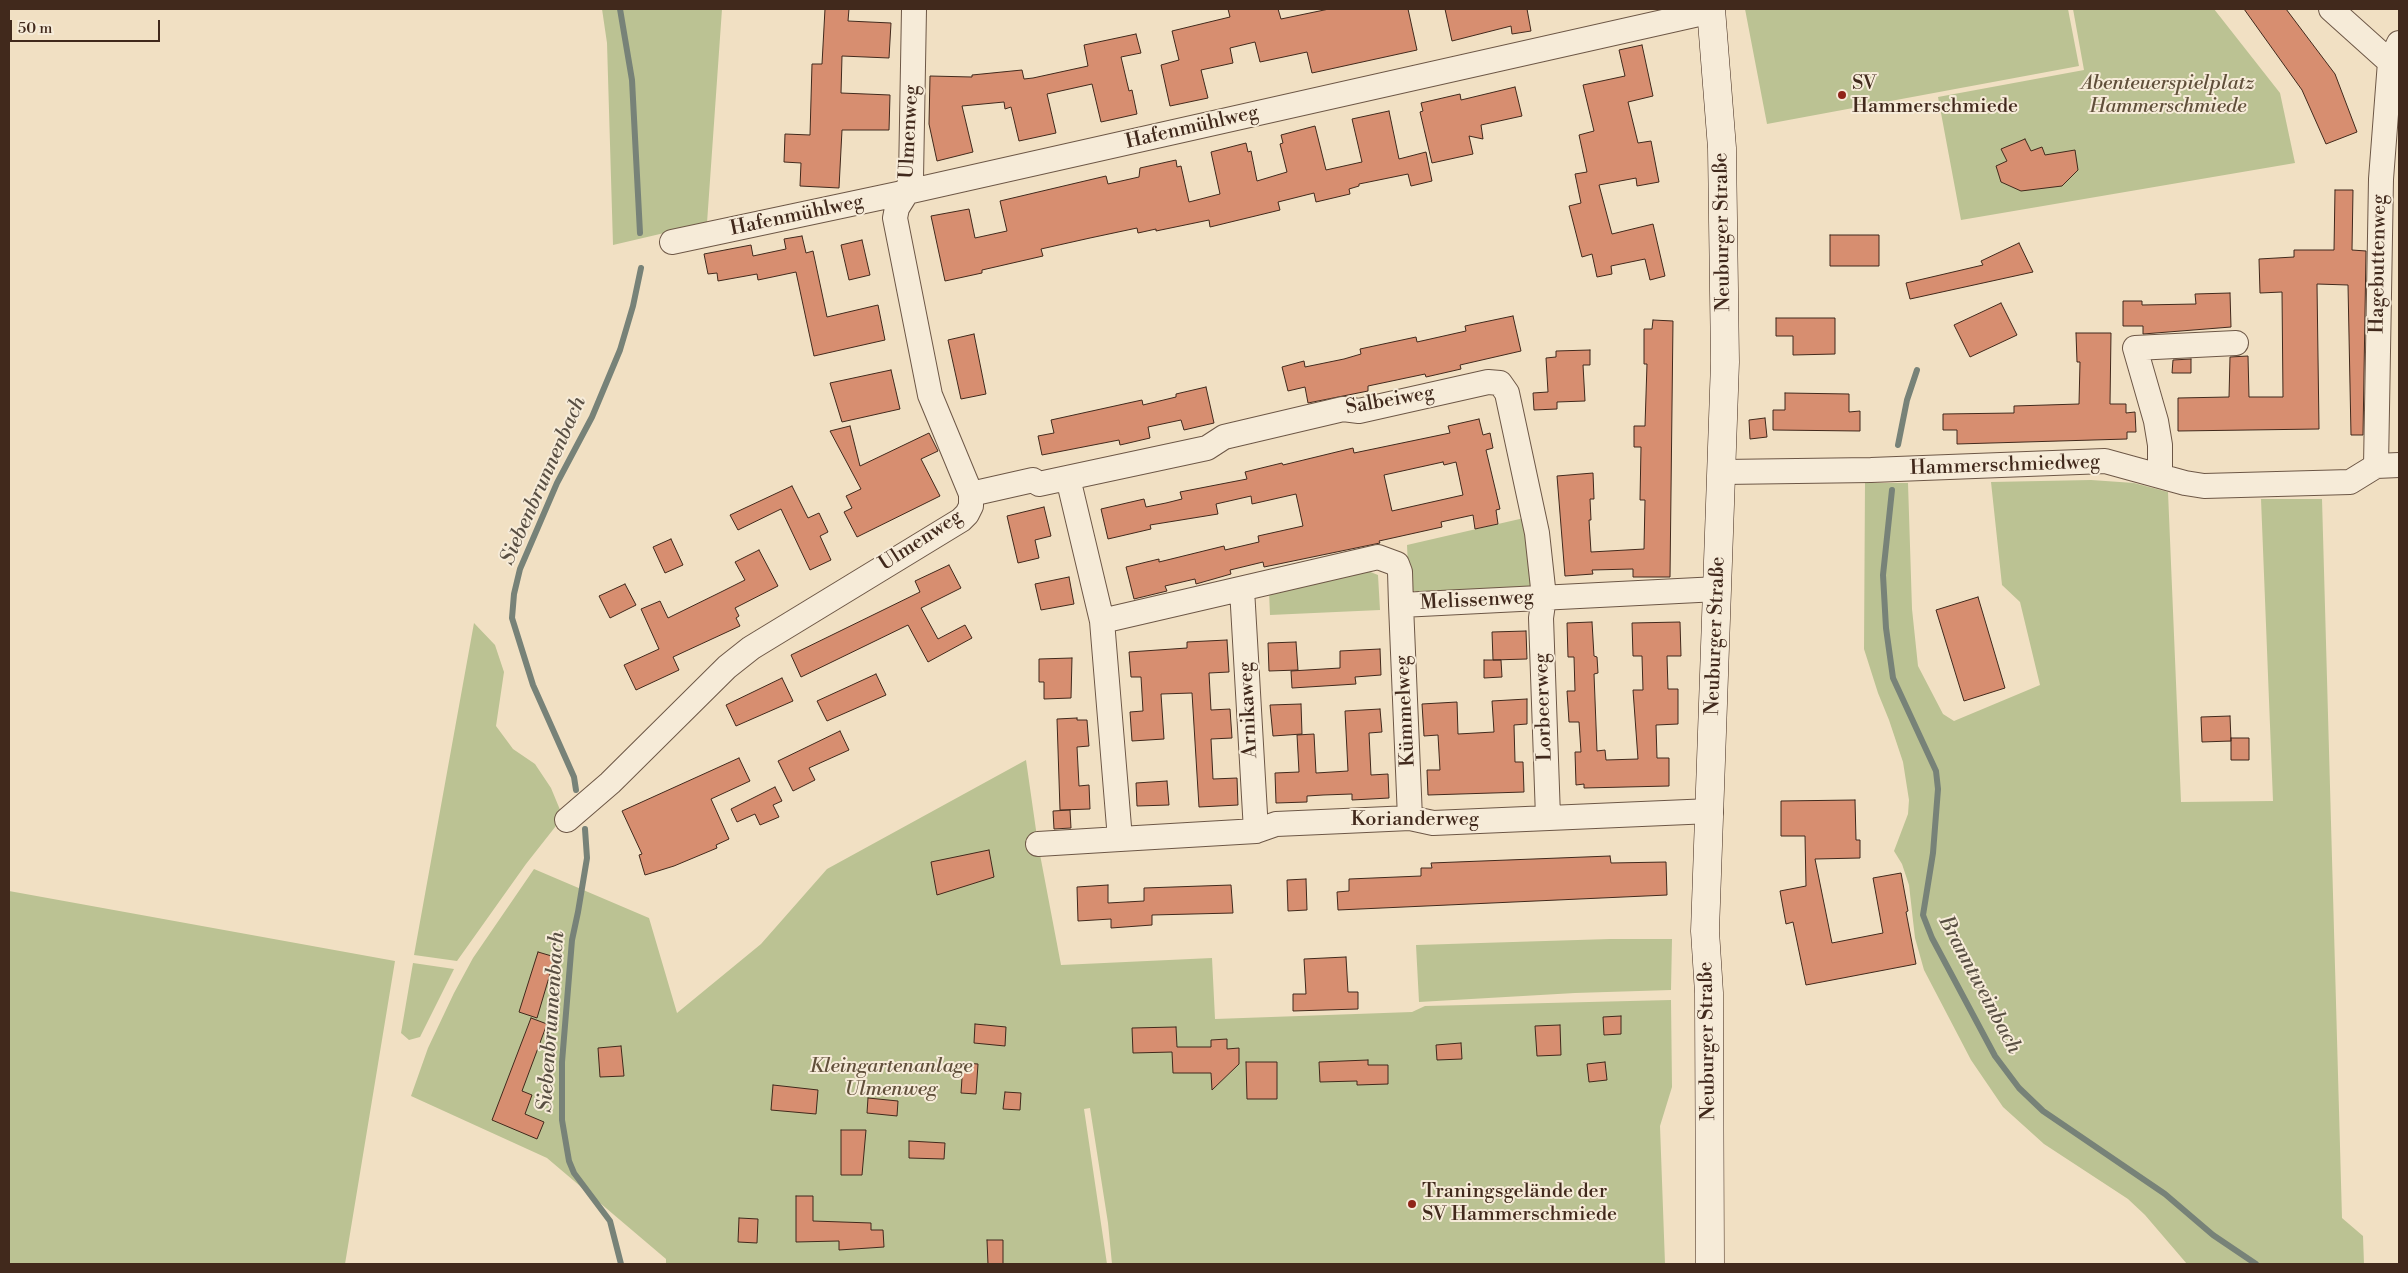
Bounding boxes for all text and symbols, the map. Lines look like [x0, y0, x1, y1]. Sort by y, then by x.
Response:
scale bar [12, 10, 162, 42]
text: 50 m [18, 19, 52, 38]
place label: SV Hammerschmiede [1852, 72, 2018, 119]
park label: Abenteuerspielplatz Hammerschmiede [2081, 72, 2255, 119]
street label: Ulmenweg [896, 84, 924, 180]
marker: SV Hammerschmiede [1836, 89, 1848, 101]
street label: Hafenmühlweg [1123, 101, 1261, 155]
street label: Neuburger Straße [1710, 152, 1736, 312]
street label: Hafenmühlweg [728, 190, 866, 242]
street label: Hagebuttenweg [2366, 194, 2392, 334]
street label: Salbeiweg [1344, 381, 1436, 421]
water label: Siebenbrunnenbach [496, 393, 592, 569]
street label: Hammerschmiedweg [1909, 451, 2101, 481]
street label: Ulmenweg [875, 505, 967, 577]
street label: Neuburger Straße [1701, 556, 1731, 716]
street label: Melissenweg [1419, 586, 1535, 616]
street label: Lorbeerweg [1530, 653, 1558, 761]
street label: Kümmelweg [1391, 655, 1421, 767]
street label: Arnikaweg [1234, 661, 1264, 759]
street label: Korianderweg [1351, 808, 1479, 832]
water label: Branntweinbach [1932, 912, 2026, 1058]
water label: Siebenbrunnenbach [533, 931, 571, 1113]
street label: Neuburger Straße [1695, 961, 1721, 1121]
park label: Kleingartenanlage Ulmenweg [809, 1055, 973, 1102]
place label: Traningsgelände der SV Hammerschmiede [1422, 1180, 1617, 1227]
marker: Traningsgelände der SV Hammerschmiede [1406, 1198, 1418, 1210]

